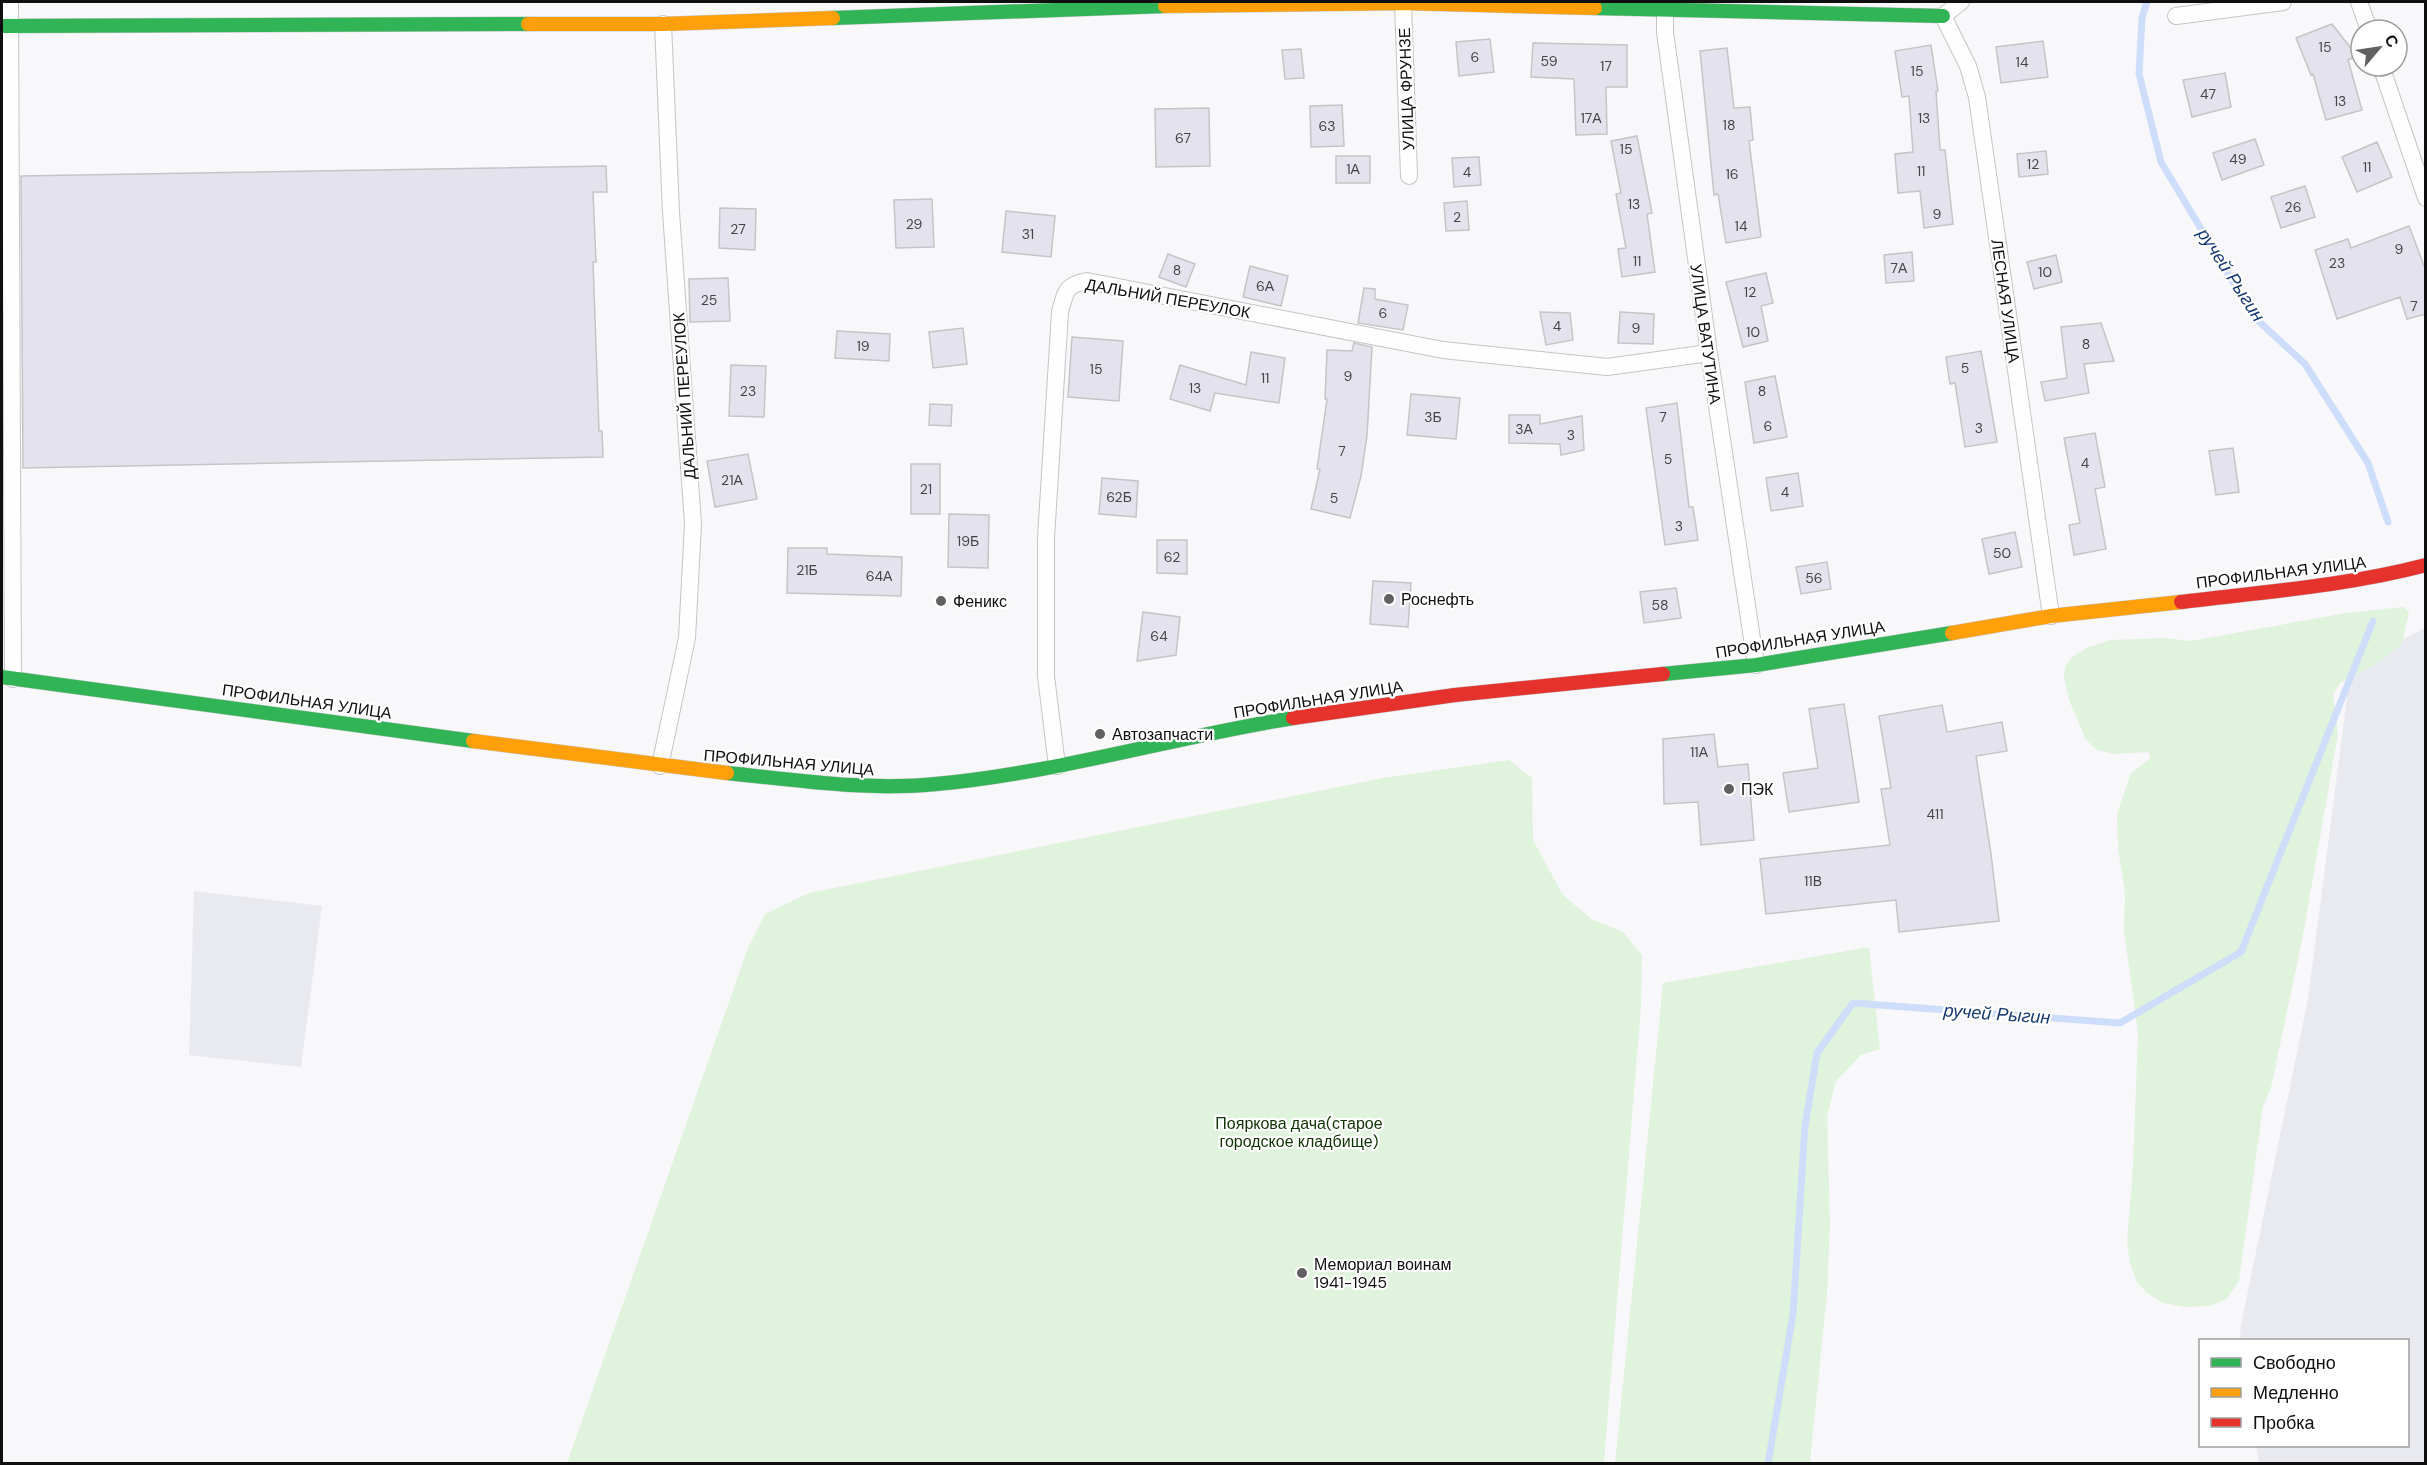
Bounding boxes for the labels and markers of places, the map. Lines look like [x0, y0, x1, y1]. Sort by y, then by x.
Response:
place label: Роснефть [1401, 589, 1474, 610]
place label: Феникс [953, 591, 1007, 612]
marker: Роснефть [1382, 592, 1396, 606]
marker: Феникс [934, 594, 948, 608]
place label: Автозапчасти [1112, 724, 1213, 745]
marker: Автозапчасти [1093, 727, 1107, 741]
place label: ПЭК [1741, 779, 1774, 800]
marker: ПЭК [1722, 782, 1736, 796]
place label: Мемориал воинам 1941-1945 [1314, 1254, 1452, 1293]
marker: Мемориал воинам 1941-1945 [1295, 1266, 1309, 1280]

